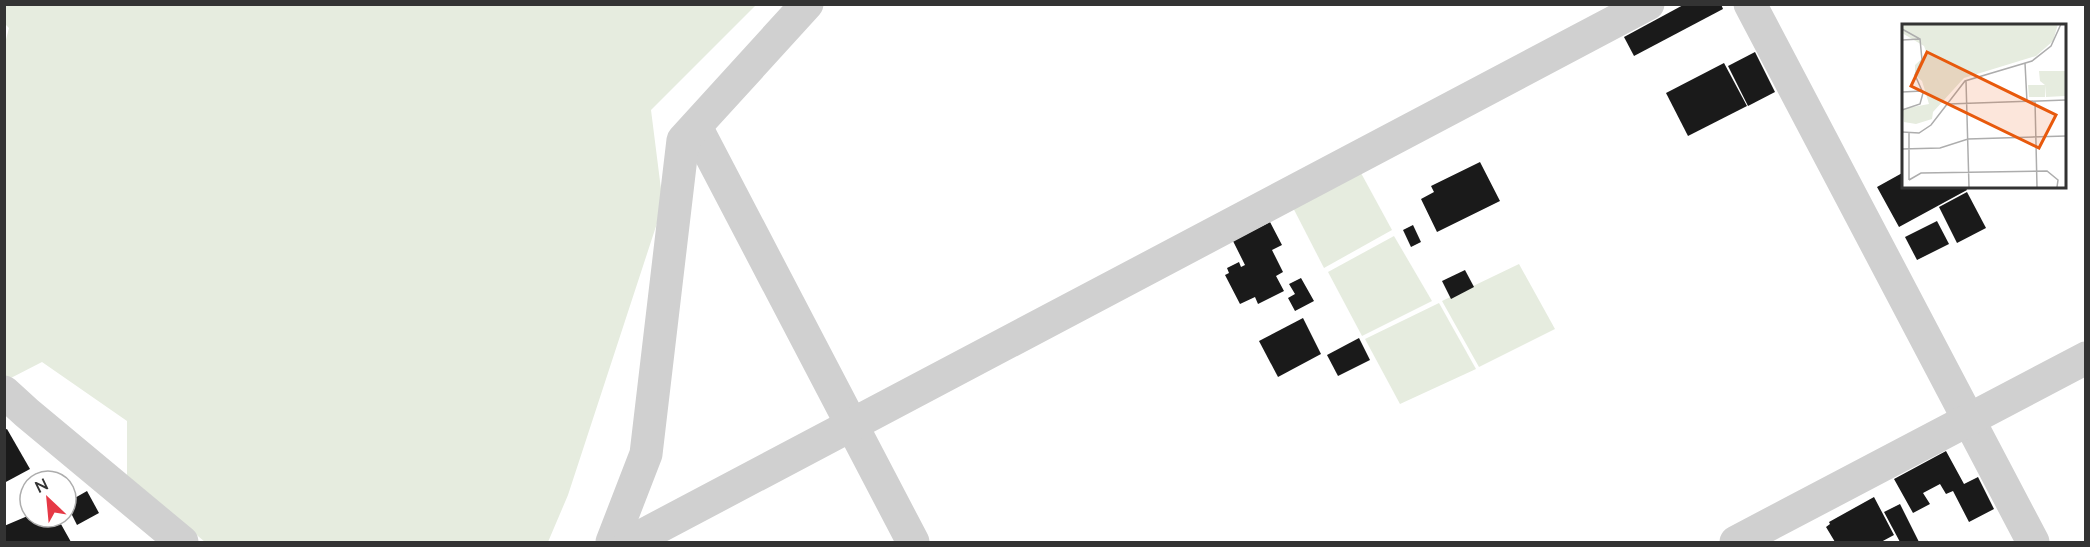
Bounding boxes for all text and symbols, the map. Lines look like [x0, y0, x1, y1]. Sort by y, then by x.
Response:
inset map [1902, 24, 2066, 188]
north arrow [18, 469, 78, 529]
text: N [32, 474, 51, 496]

